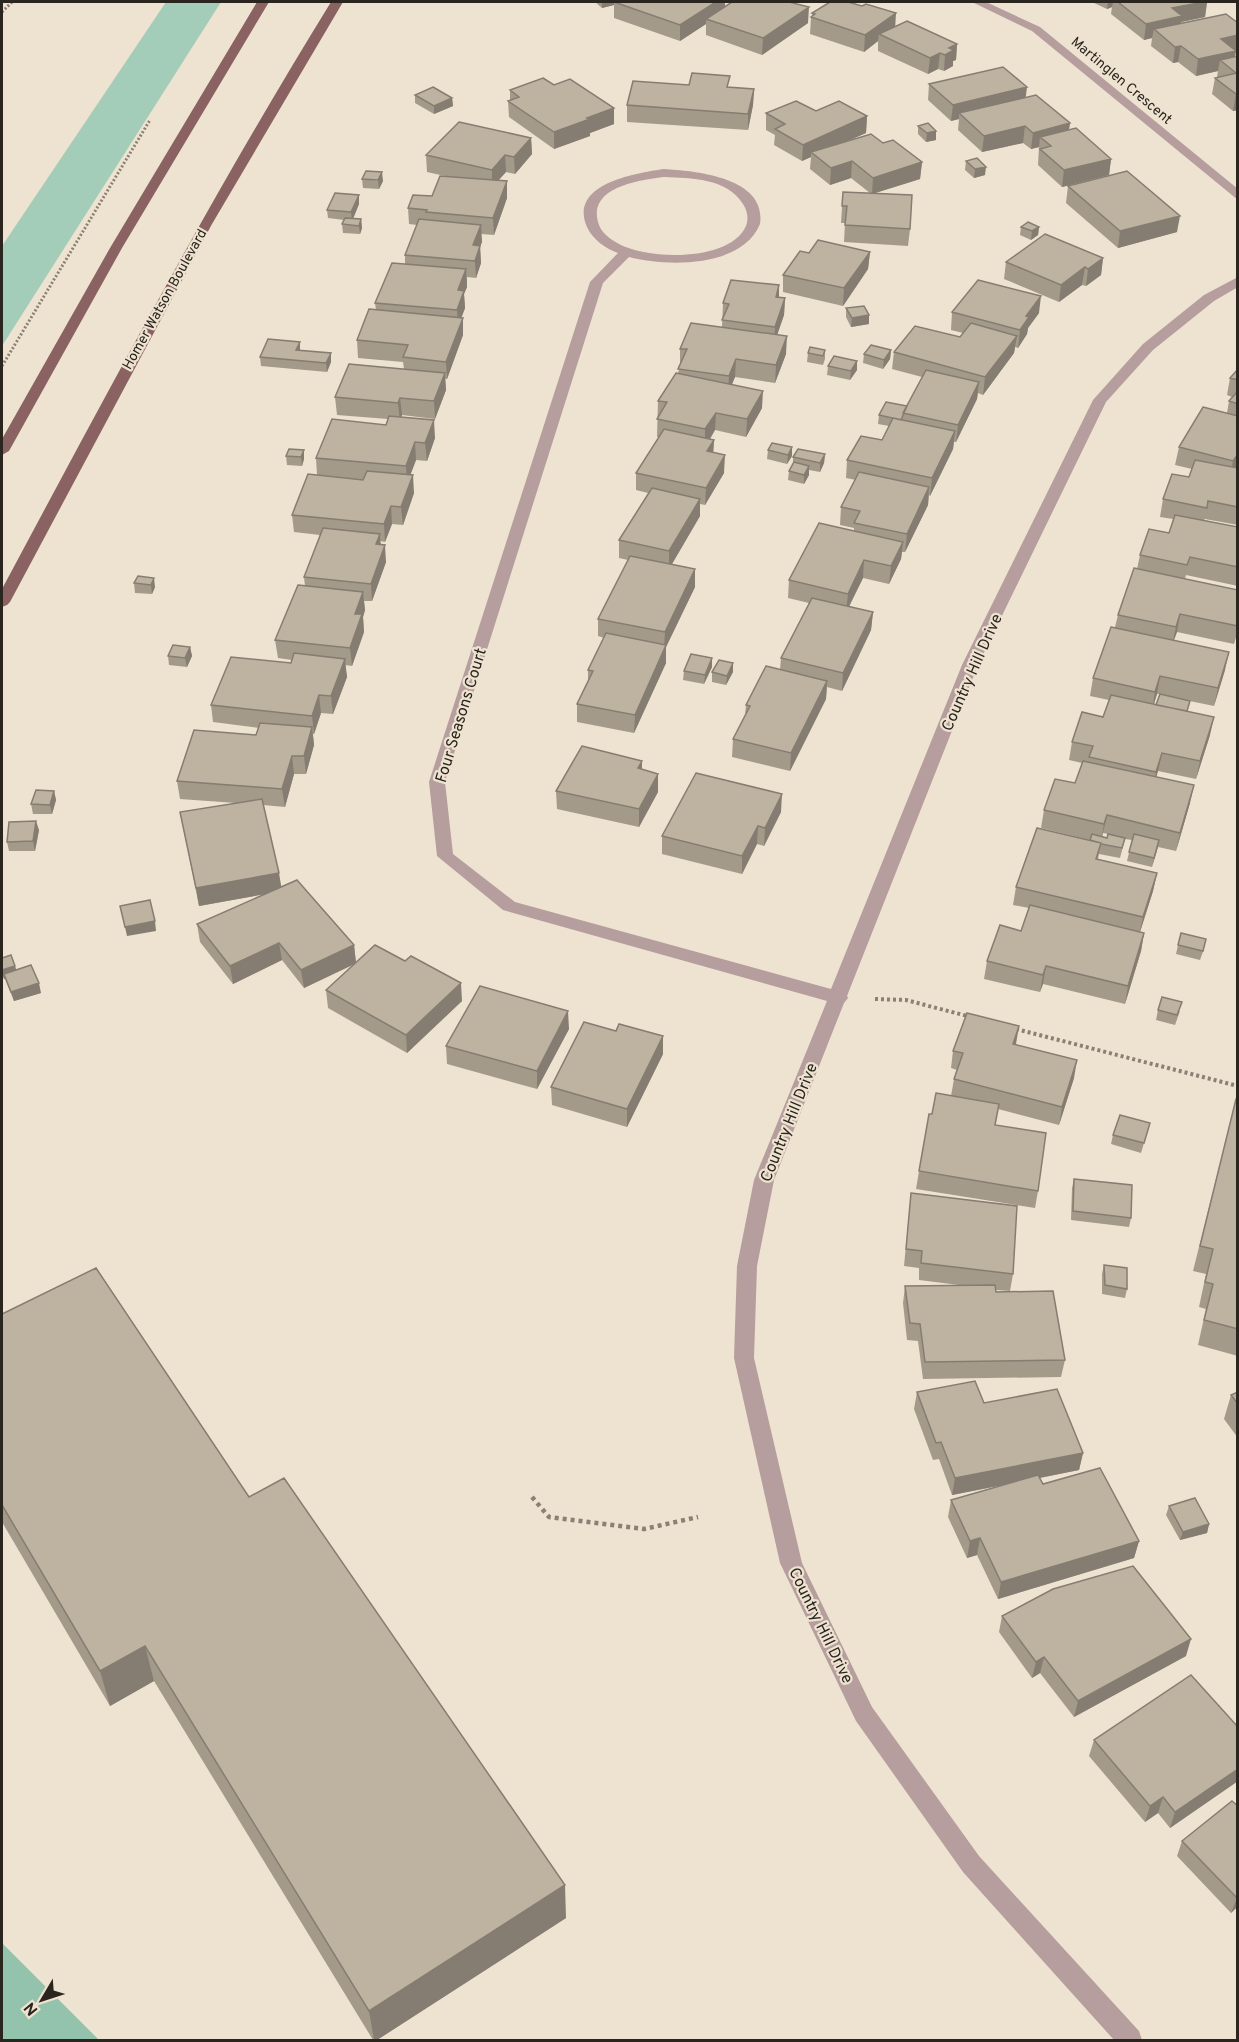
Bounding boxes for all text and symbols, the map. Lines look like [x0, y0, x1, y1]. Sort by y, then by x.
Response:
street label: Martinglen Crescent [1067, 34, 1175, 128]
street label: Homer Watson Boulevard [120, 226, 211, 373]
street label: Country Hill Drive [938, 611, 1008, 735]
street label: Four Seasons Court [432, 646, 492, 785]
street label: Country Hill Drive [757, 1060, 823, 1185]
street label: Country Hill Drive [783, 1565, 857, 1687]
north arrow [12, 1970, 72, 2030]
text: N [21, 1997, 43, 2019]

